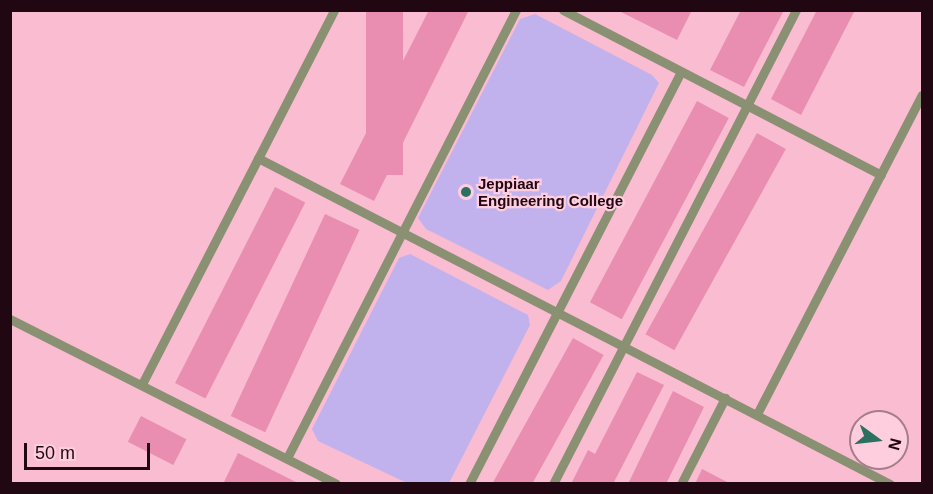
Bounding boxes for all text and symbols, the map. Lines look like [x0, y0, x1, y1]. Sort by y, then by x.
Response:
place label: Jeppiaar Engineering College [478, 174, 623, 209]
marker: Jeppiaar Engineering College [459, 185, 473, 199]
north arrow [849, 410, 909, 470]
scale bar [27, 431, 153, 469]
text: N [885, 436, 905, 452]
text: 50 m [35, 443, 75, 463]

